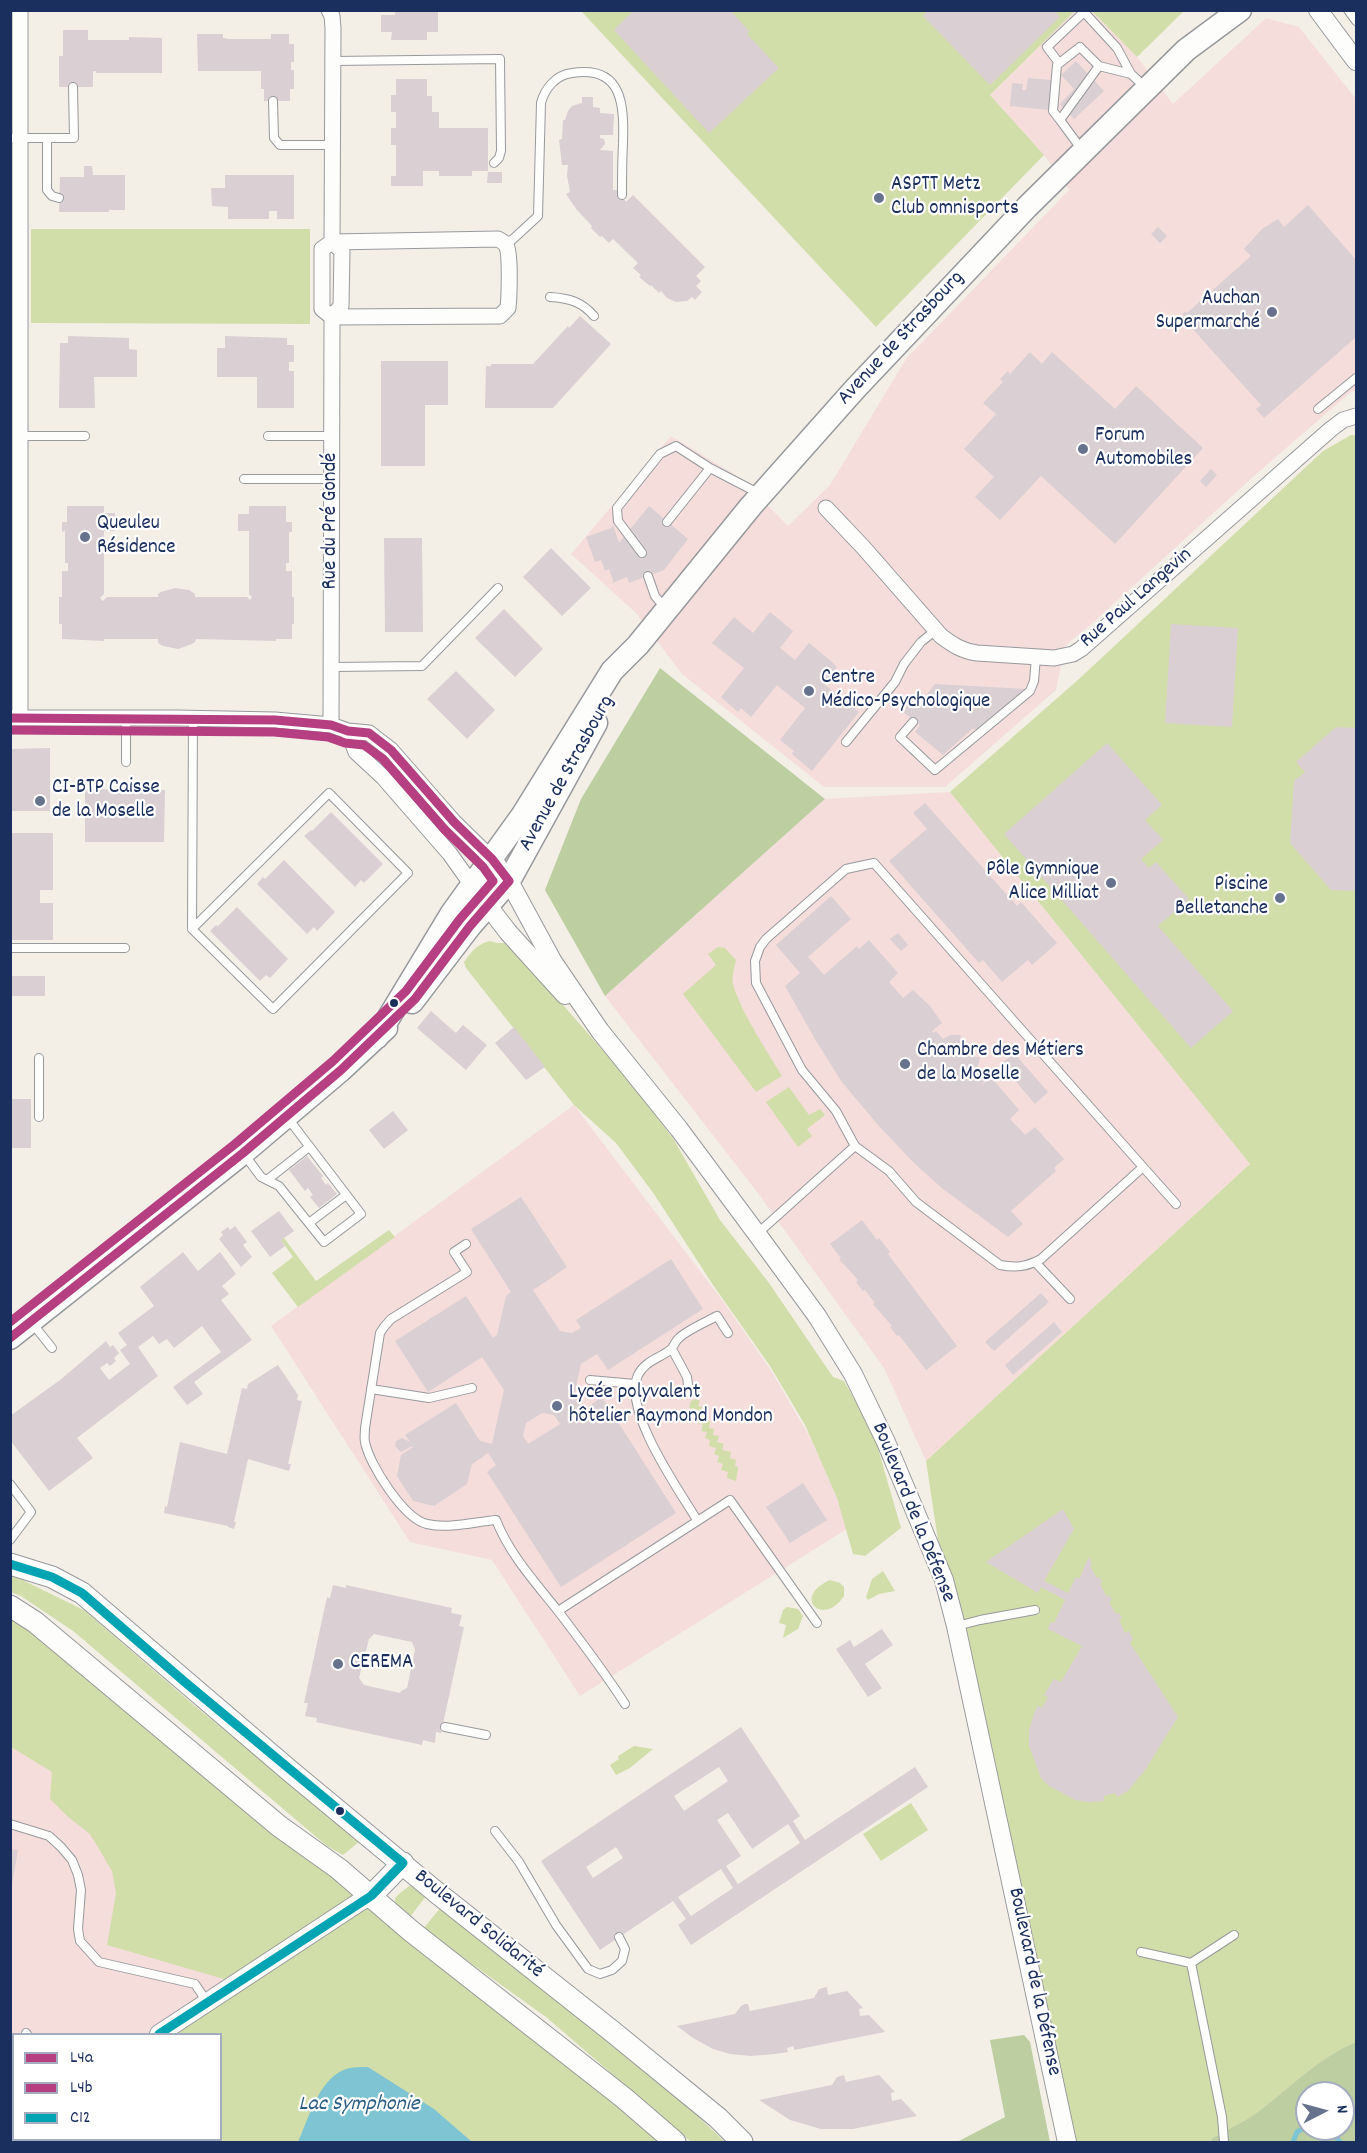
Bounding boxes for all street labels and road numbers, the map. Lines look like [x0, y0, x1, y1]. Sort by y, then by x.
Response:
street label: Avenue de Strasbourg [833, 267, 971, 411]
street label: Rue du Pré Gondé [319, 453, 345, 589]
street label: Rue Paul Langevin [1076, 543, 1198, 655]
street label: Avenue de Strasbourg [515, 692, 621, 856]
street label: Boulevard de la Défense [864, 1420, 960, 1606]
street label: Boulevard Solidarité [408, 1865, 548, 1985]
street label: Boulevard de la Défense [1001, 1886, 1065, 2078]

